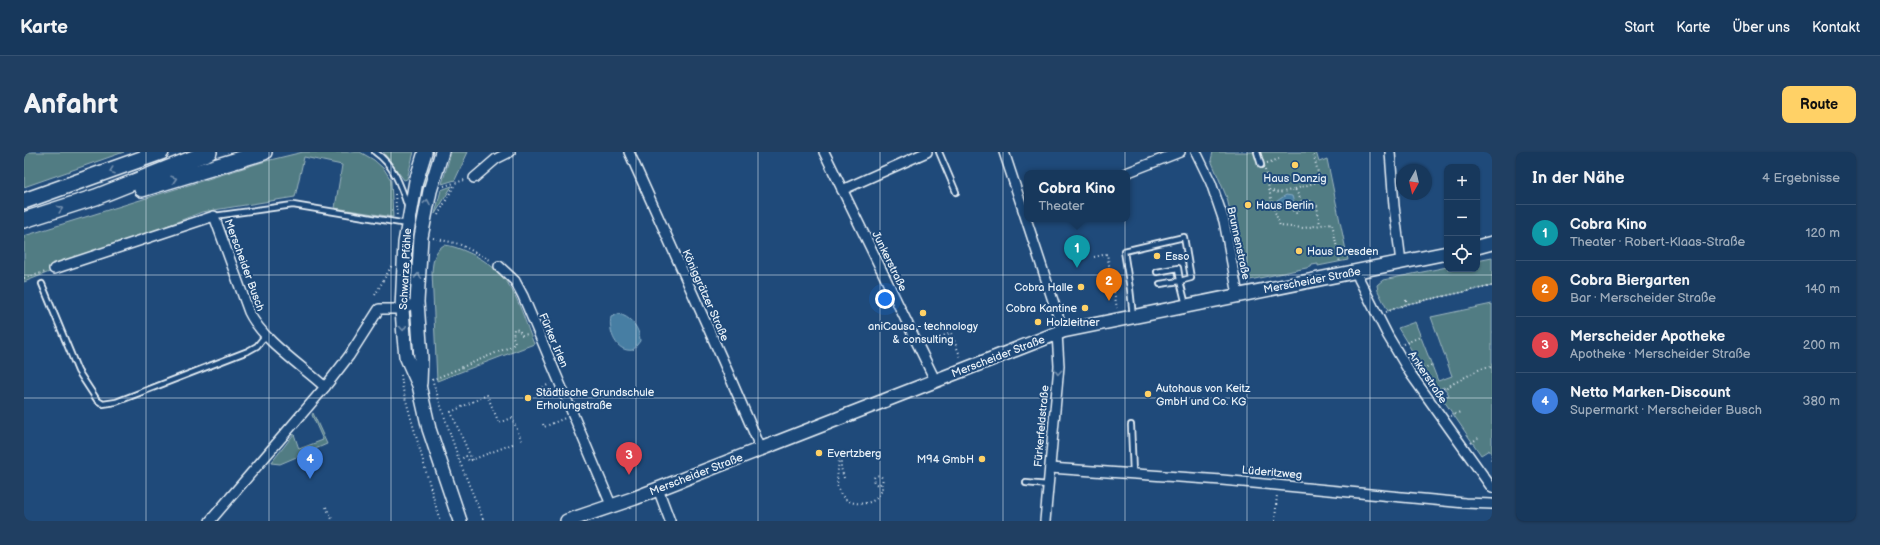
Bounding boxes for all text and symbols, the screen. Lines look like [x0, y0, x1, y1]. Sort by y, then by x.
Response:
text: Karte [20, 16, 68, 39]
text: Start [1624, 19, 1654, 36]
text: Karte [1676, 19, 1710, 36]
text: Über uns [1732, 19, 1790, 36]
text: Kontakt [1812, 19, 1860, 36]
button: Route [1782, 86, 1856, 123]
text: Anfahrt [24, 88, 118, 121]
marker: Haus Danzig [1290, 160, 1300, 170]
north arrow [1396, 164, 1432, 200]
map controls [1444, 164, 1480, 272]
button: + [1444, 164, 1480, 200]
one-way arrow [108, 166, 115, 174]
text: In der Nähe [1532, 168, 1625, 188]
popup [1024, 170, 1130, 222]
text: 4 Ergebnisse [1762, 170, 1840, 186]
place label: Haus Danzig [1263, 172, 1327, 185]
one-way arrow [170, 175, 177, 184]
text: Cobra Kino [1039, 179, 1115, 198]
text: Theater [1039, 198, 1084, 214]
one-way arrow [423, 199, 431, 205]
place label: Haus Berlin [1256, 199, 1314, 212]
marker: Haus Berlin [1243, 200, 1253, 210]
button: − [1444, 200, 1480, 236]
one-way arrow [56, 205, 63, 213]
street label: Brunnenstraße [1224, 205, 1253, 281]
text: Cobra Kino [1570, 215, 1647, 234]
street label: Merscheider Busch [222, 217, 267, 313]
text: 1 [1542, 225, 1548, 241]
text: 120 m [1805, 225, 1840, 241]
street label: Schwarze Pfähle [397, 227, 414, 310]
street label: Junkerstraße [869, 229, 910, 294]
text: Theater · Robert-Klaas-Straße [1570, 234, 1745, 250]
pin: 1 [1064, 235, 1090, 268]
button: locate [1444, 236, 1480, 272]
place label: Haus Dresden [1307, 245, 1379, 258]
marker: Haus Dresden [1294, 246, 1304, 256]
street label: Königgrätzer Straße [679, 247, 732, 344]
place label: Esso [1165, 250, 1189, 263]
marker: Esso [1152, 251, 1162, 261]
street label: Merscheider Straße [1262, 265, 1362, 296]
pin: 2 [1096, 268, 1122, 301]
text: Cobra Biergarten [1570, 271, 1690, 290]
one-way arrow [414, 273, 422, 279]
place label: Cobra Halle [1014, 281, 1073, 294]
text: 2 [1541, 281, 1549, 297]
text: 140 m [1805, 281, 1840, 297]
marker: Cobra Halle [1076, 282, 1086, 292]
your location [875, 289, 895, 309]
text: Bar · Merscheider Straße [1570, 290, 1716, 306]
place label: Cobra Kantine [1006, 302, 1077, 315]
marker: Cobra Kantine [1080, 303, 1090, 313]
marker: aniCausa - technology & consulting [918, 308, 928, 318]
street label: Fürker Irlen [536, 311, 571, 369]
place label: Holzleitner [1046, 316, 1101, 329]
marker: Holzleitner [1033, 317, 1043, 327]
place label: aniCausa - technology & consulting [868, 320, 978, 346]
one-way arrow [399, 325, 408, 331]
text: Merscheider Apotheke [1570, 327, 1725, 346]
street label: Merscheider Straße [950, 333, 1047, 380]
text: 3 [1541, 337, 1549, 353]
text: 200 m [1803, 337, 1840, 353]
text: Apotheke · Merscheider Straße [1570, 346, 1751, 362]
street label: Ankerstraße [1405, 349, 1450, 406]
one-way arrow [1054, 369, 1063, 375]
place label: Autohaus von Keitz GmbH und Co. KG [1156, 382, 1251, 408]
text: Netto Marken-Discount [1570, 383, 1731, 402]
street label: Fürkerfeldstraße [1031, 384, 1052, 467]
place label: Städtische Grundschule Erholungstraße [536, 386, 655, 412]
marker: Autohaus von Keitz GmbH und Co. KG [1143, 389, 1153, 399]
marker: Städtische Grundschule Erholungstraße [523, 393, 533, 403]
text: 4 [1541, 393, 1549, 409]
text: 380 m [1803, 393, 1840, 409]
text: Supermarkt · Merscheider Busch [1570, 402, 1762, 418]
pin: 3 [616, 442, 642, 475]
pin: 4 [297, 446, 323, 479]
place label: Evertzberg [827, 447, 881, 460]
marker: Evertzberg [814, 448, 824, 458]
street label: Merscheider Straße [648, 451, 745, 498]
place label: M94 GmbH [917, 453, 974, 466]
marker: M94 GmbH [977, 454, 987, 464]
street label: Lüderitzweg [1241, 463, 1303, 482]

